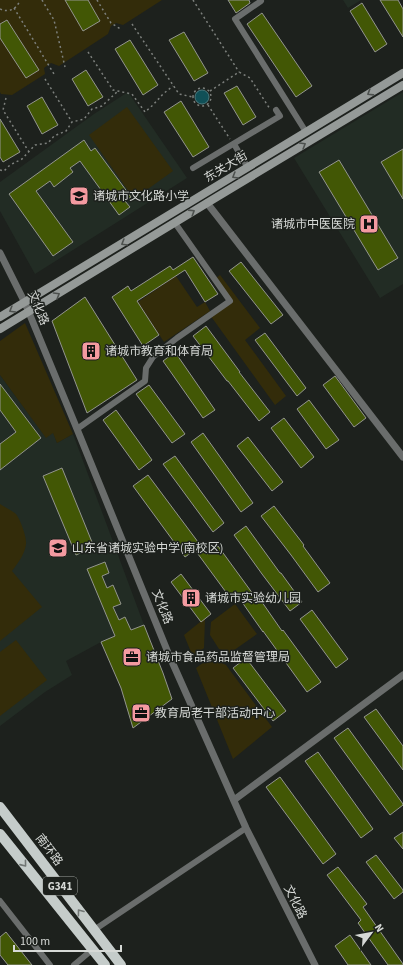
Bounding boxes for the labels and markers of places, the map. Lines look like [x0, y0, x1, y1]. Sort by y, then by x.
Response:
school or university icon: 诸城市文化路小学 [68, 185, 90, 207]
place label: 诸城市文化路小学 [93, 188, 189, 205]
hospital icon: 诸城市中医医院 [358, 213, 380, 235]
place label: 诸城市中医医院 [271, 216, 355, 233]
building icon: 诸城市教育和体育局 [80, 340, 102, 362]
place label: 诸城市教育和体育局 [105, 343, 213, 360]
school or university icon: 山东省诸城实验中学(南校区) [47, 537, 69, 559]
place label: 山东省诸城实验中学(南校区) [72, 540, 223, 557]
building icon: 诸城市实验幼儿园 [180, 587, 202, 609]
place label: 诸城市实验幼儿园 [205, 590, 301, 607]
office icon: 诸城市食品药品监督管理局 [121, 646, 143, 668]
place label: 诸城市食品药品监督管理局 [146, 649, 290, 666]
office icon: 教育局老干部活动中心 [130, 702, 152, 724]
place label: 教育局老干部活动中心 [155, 705, 275, 722]

